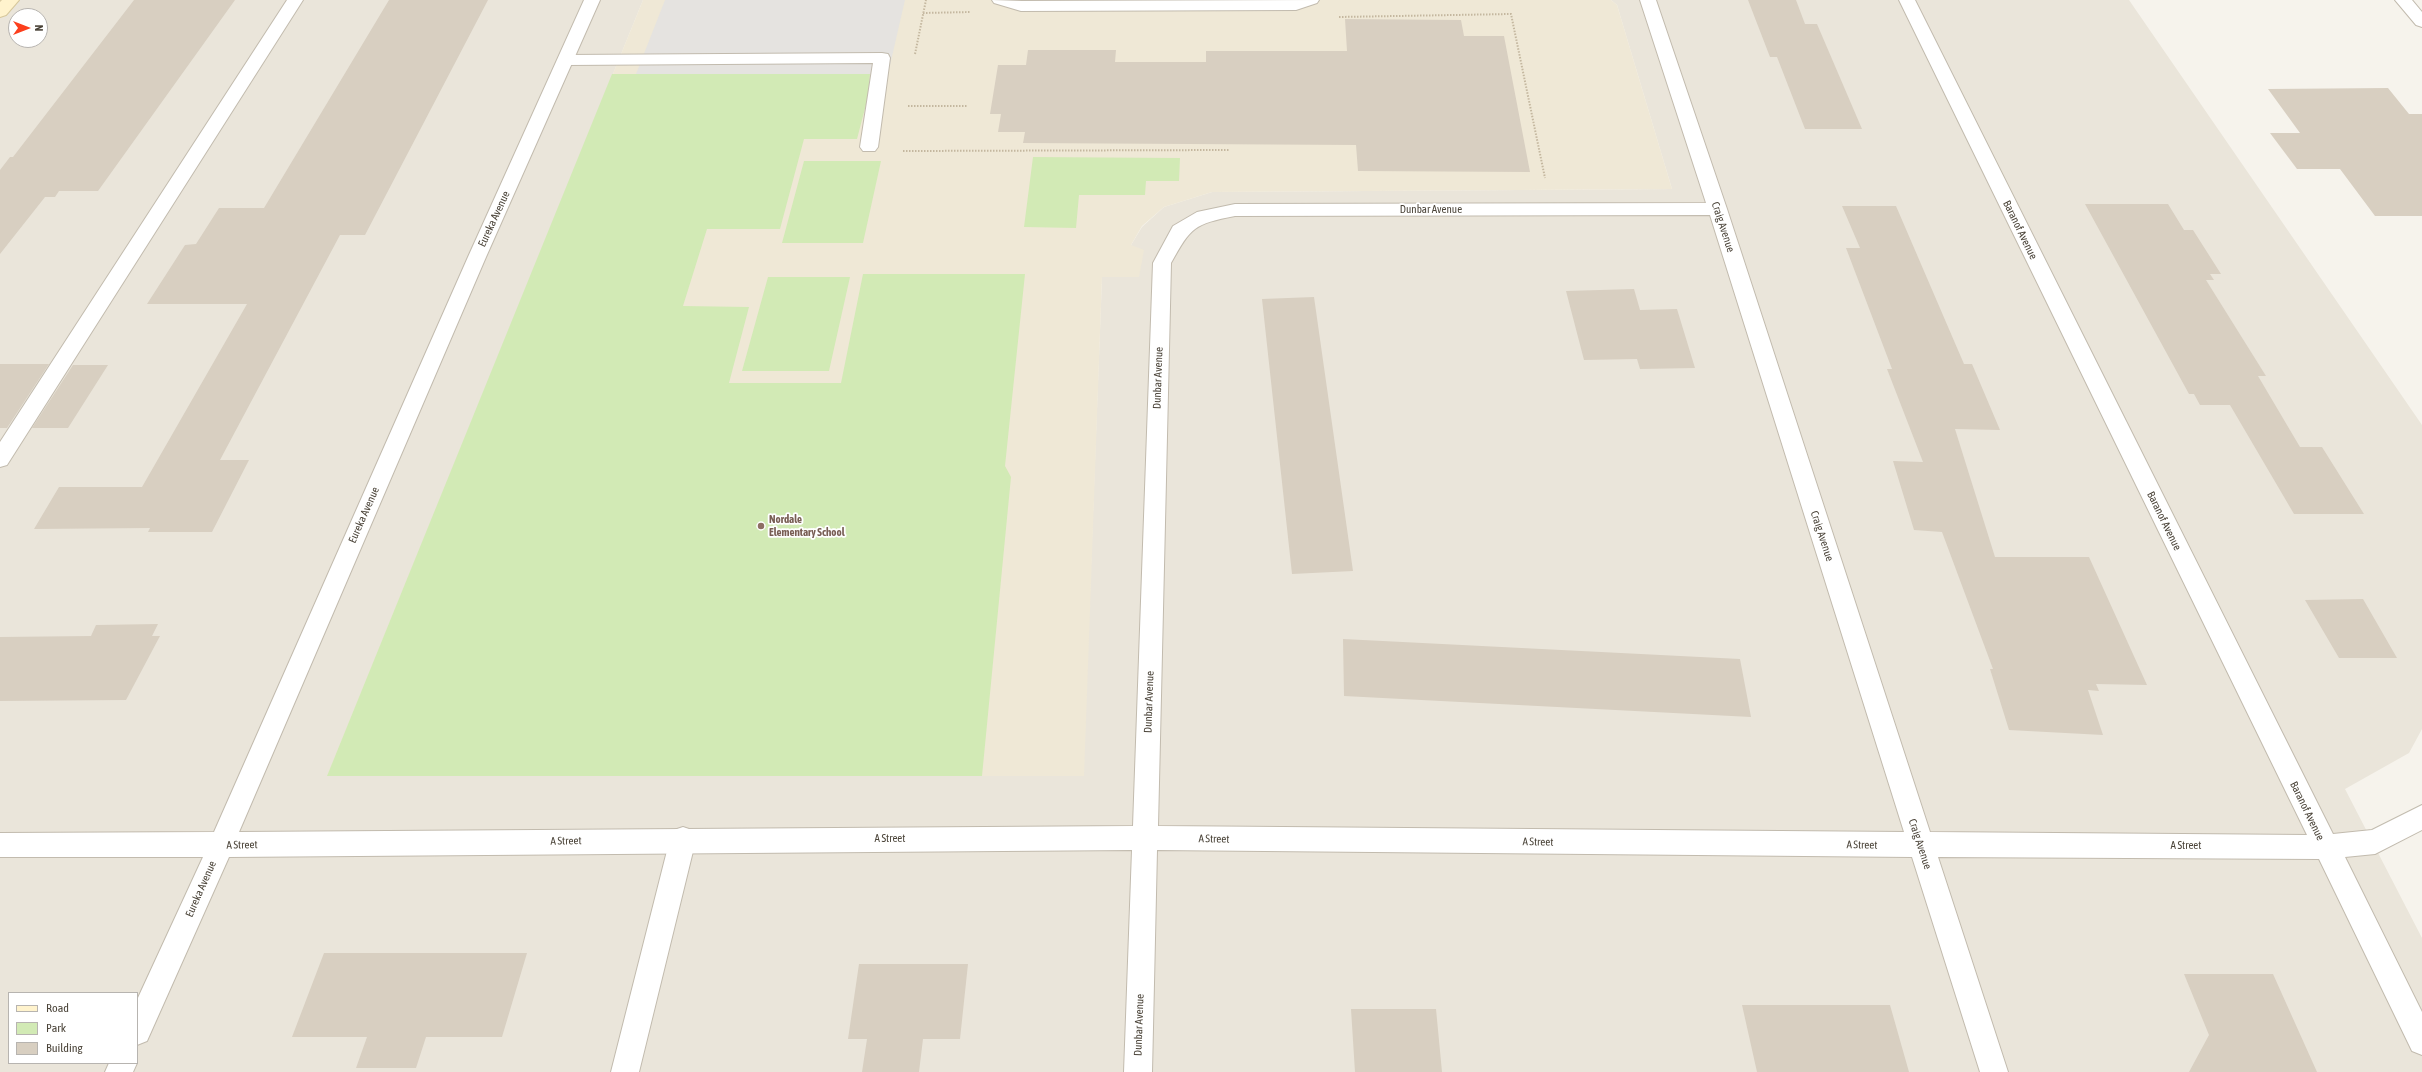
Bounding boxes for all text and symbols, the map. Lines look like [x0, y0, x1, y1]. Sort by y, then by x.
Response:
north arrow [8, 8, 48, 48]
text: N [33, 25, 45, 31]
street label: Eureka Avenue [475, 189, 513, 249]
street label: Baranof Avenue [2000, 198, 2040, 262]
street label: Craig Avenue [1709, 200, 1737, 254]
street label: Dunbar Avenue [1400, 203, 1462, 217]
street label: Dunbar Avenue [1150, 347, 1166, 409]
street label: Eureka Avenue [346, 485, 382, 545]
street label: Baranof Avenue [2144, 489, 2184, 553]
street label: Craig Avenue [1808, 509, 1836, 563]
place label: Nordale Elementary School [769, 513, 845, 539]
marker: Nordale Elementary School [756, 521, 766, 531]
street label: Dunbar Avenue [1141, 671, 1157, 733]
street label: Baranof Avenue [2287, 779, 2327, 843]
street label: Craig Avenue [1906, 817, 1934, 871]
street label: A Street [874, 832, 906, 846]
street label: A Street [1198, 832, 1230, 846]
street label: A Street [550, 834, 582, 848]
street label: A Street [1522, 835, 1554, 849]
street label: A Street [226, 838, 258, 852]
street label: A Street [1846, 838, 1878, 852]
street label: A Street [2170, 839, 2202, 853]
street label: Eureka Avenue [183, 859, 219, 919]
legend [8, 992, 138, 1064]
street label: Dunbar Avenue [1131, 994, 1147, 1056]
text: Road [46, 1001, 69, 1015]
text: Park [46, 1021, 66, 1035]
text: Building [46, 1041, 83, 1055]

